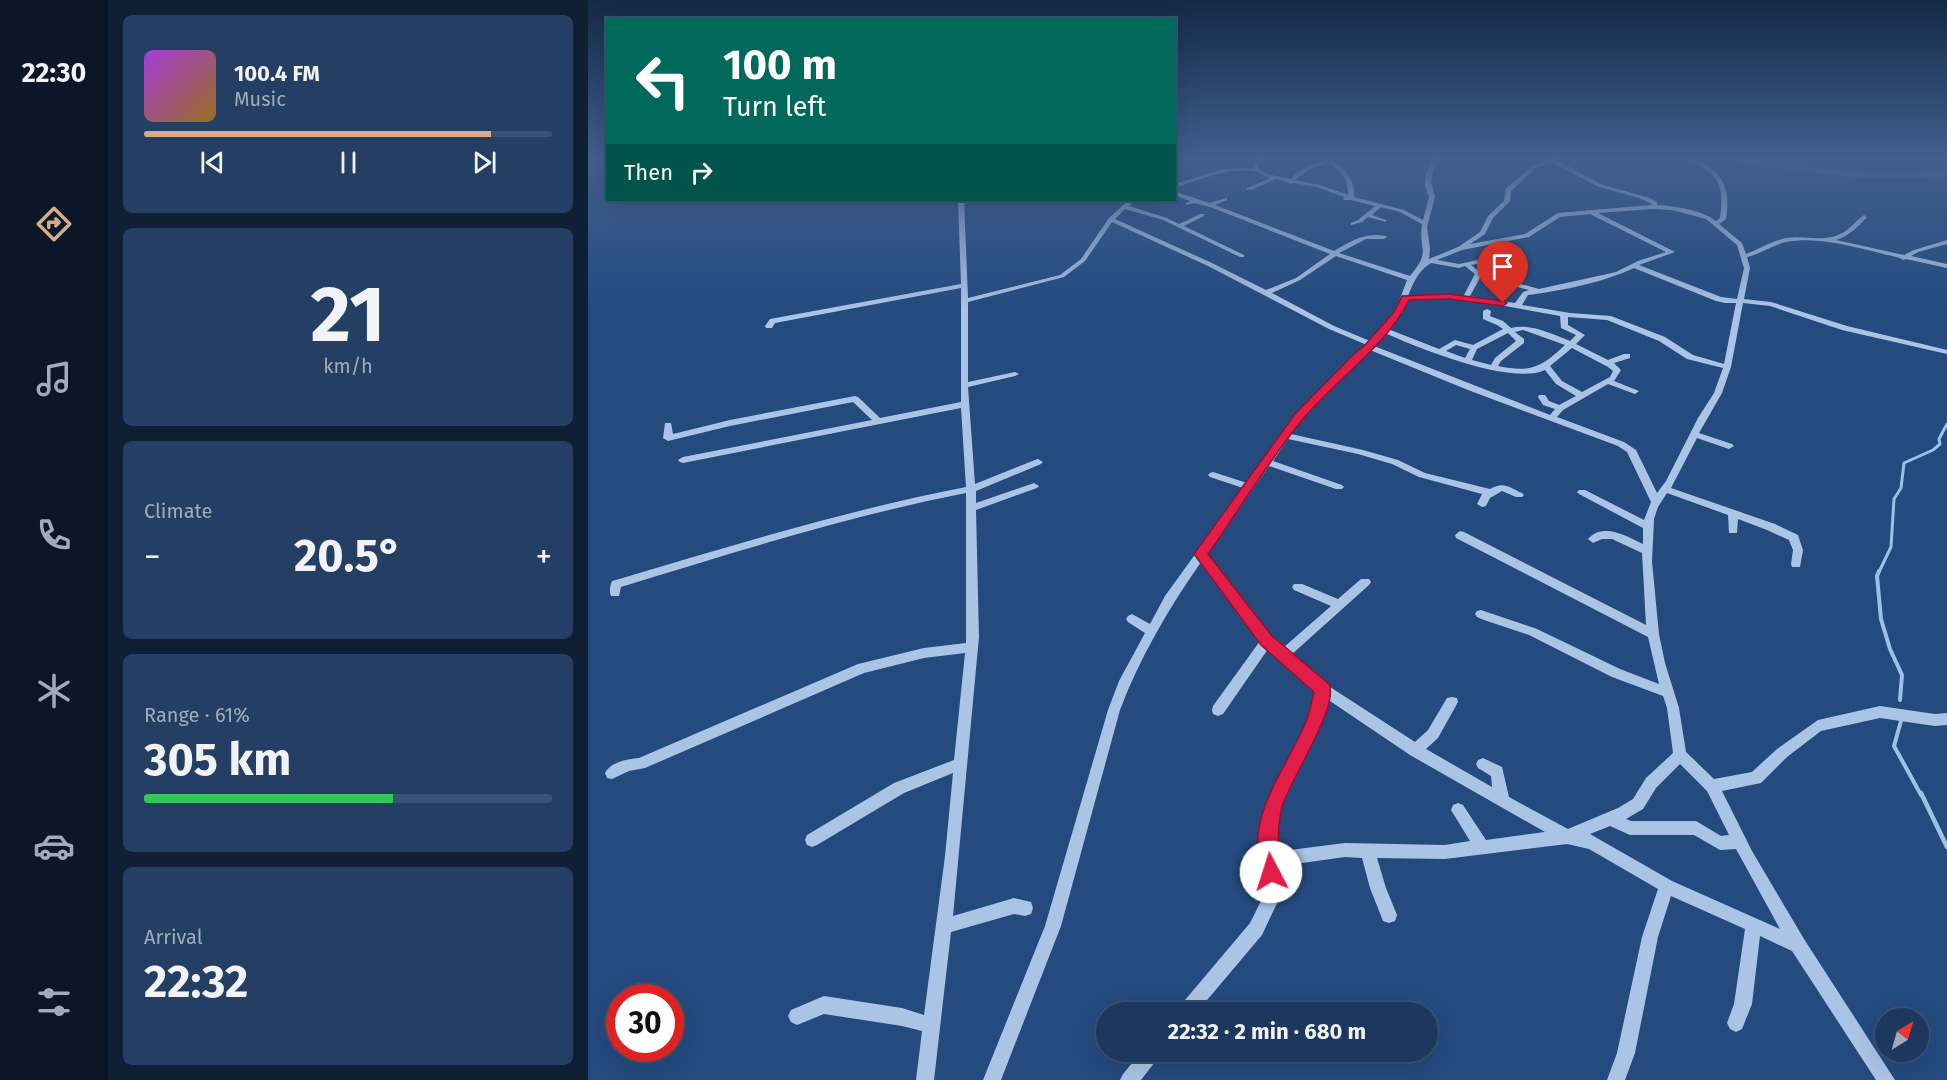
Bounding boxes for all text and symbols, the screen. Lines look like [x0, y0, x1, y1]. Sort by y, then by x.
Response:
text: 100 m [723, 40, 837, 90]
icon: left [624, 42, 702, 120]
text: 22:30 [22, 57, 86, 89]
text: 100.4 FM [234, 60, 320, 87]
text: Music [234, 87, 286, 111]
text: Turn left [723, 91, 826, 123]
icon: previous [196, 146, 229, 179]
icon: pause [332, 146, 365, 179]
icon: next [468, 146, 501, 179]
icon: right [685, 156, 718, 189]
text: Then [624, 159, 673, 186]
icon: directions [33, 203, 75, 245]
pin [1477, 241, 1528, 303]
icon: arrive [1486, 250, 1519, 283]
text: 21 [311, 268, 385, 362]
text: km/h [323, 354, 373, 378]
icon: music [33, 358, 75, 400]
text: Climate [144, 499, 212, 523]
icon: phone [33, 514, 75, 556]
text: 20.5° [294, 529, 402, 583]
text: − [144, 537, 161, 577]
text: + [536, 537, 552, 577]
icon: climate [33, 670, 75, 712]
text: Range · 61% [144, 703, 250, 727]
text: 305 km [144, 733, 291, 787]
icon: car [33, 825, 75, 867]
position arrow [1239, 840, 1303, 904]
text: Arrival [144, 925, 203, 949]
text: 22:32 [144, 955, 248, 1009]
icon: filters [33, 981, 75, 1023]
speed limit sign: 30 [606, 984, 684, 1062]
north arrow [1875, 1008, 1929, 1062]
map controls [1875, 1008, 1929, 1062]
text: 22:32 · 2 min · 680 m [1168, 1018, 1366, 1045]

